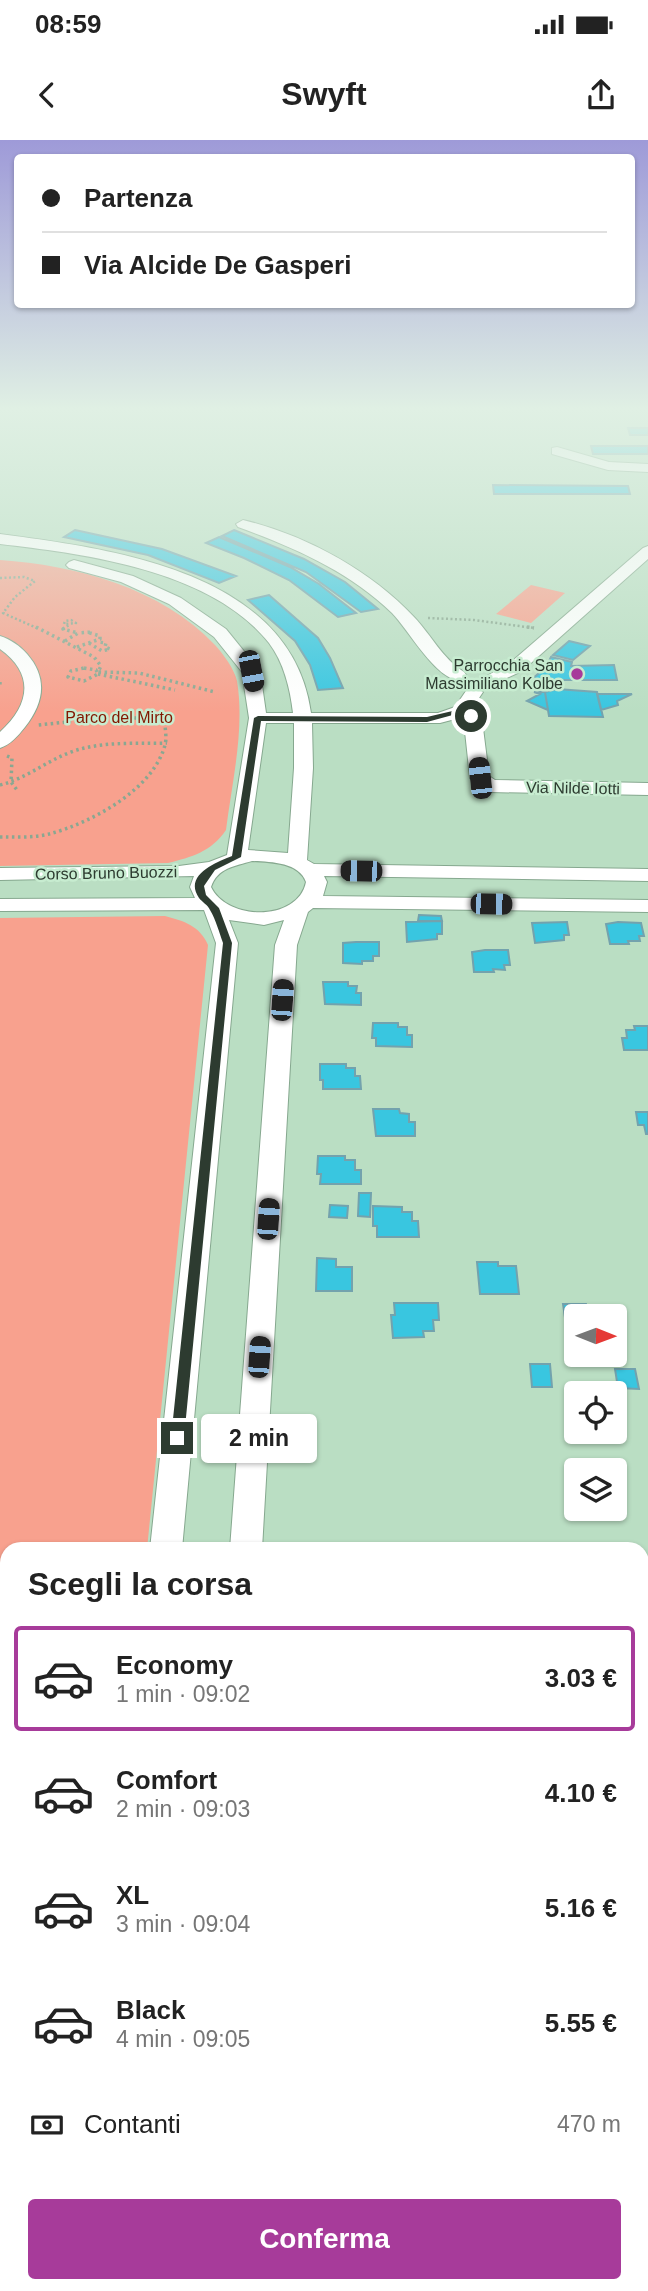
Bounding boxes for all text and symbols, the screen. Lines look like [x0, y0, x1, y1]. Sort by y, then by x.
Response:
text: 08:59 [35, 9, 102, 39]
icon: back [28, 76, 66, 114]
text: Swyft [281, 76, 367, 112]
icon: share [582, 76, 620, 114]
text: Partenza [84, 183, 192, 213]
text: Via Alcide De Gasperi [84, 250, 351, 280]
car [237, 648, 266, 694]
place label: Parrocchia San Massimiliano Kolbe [425, 657, 563, 692]
marker: Parrocchia San Massimiliano Kolbe [569, 666, 585, 682]
route start [455, 700, 487, 732]
park label: Parco del Mirto [65, 709, 173, 726]
car [468, 756, 493, 800]
street label: Via Nilde Iotti [526, 779, 620, 797]
car [340, 860, 383, 882]
street label: Corso Bruno Buozzi [35, 863, 177, 883]
car [470, 893, 513, 915]
car [271, 978, 294, 1022]
car [257, 1197, 280, 1241]
north arrow [564, 1304, 626, 1367]
map controls [564, 1304, 627, 1521]
car [248, 1335, 271, 1379]
button: locate [564, 1381, 627, 1444]
callout: 2 min [202, 1414, 317, 1462]
route end [161, 1422, 193, 1454]
text: 2 min [229, 1425, 289, 1451]
button: layers [564, 1458, 627, 1521]
text: Scegli la corsa [28, 1566, 252, 1602]
icon: car [32, 1647, 95, 1710]
text: Economy [116, 1650, 233, 1680]
text: 3.03 € [545, 1663, 617, 1693]
text: 1 min · 09:02 [116, 1681, 250, 1707]
icon: car [32, 1762, 95, 1825]
text: Comfort [116, 1765, 217, 1795]
text: 4.10 € [545, 1778, 617, 1808]
text: 2 min · 09:03 [116, 1796, 250, 1822]
icon: car [32, 1877, 95, 1940]
text: XL [116, 1880, 149, 1910]
text: 5.16 € [545, 1893, 617, 1923]
text: 3 min · 09:04 [116, 1911, 250, 1937]
icon: car [32, 1992, 95, 2055]
text: Black [116, 1995, 185, 2025]
text: 5.55 € [545, 2008, 617, 2038]
text: 4 min · 09:05 [116, 2026, 250, 2052]
icon: cash [28, 2106, 66, 2144]
text: Contanti [84, 2109, 181, 2139]
text: 470 m [557, 2111, 621, 2137]
button: Conferma [28, 2199, 621, 2279]

